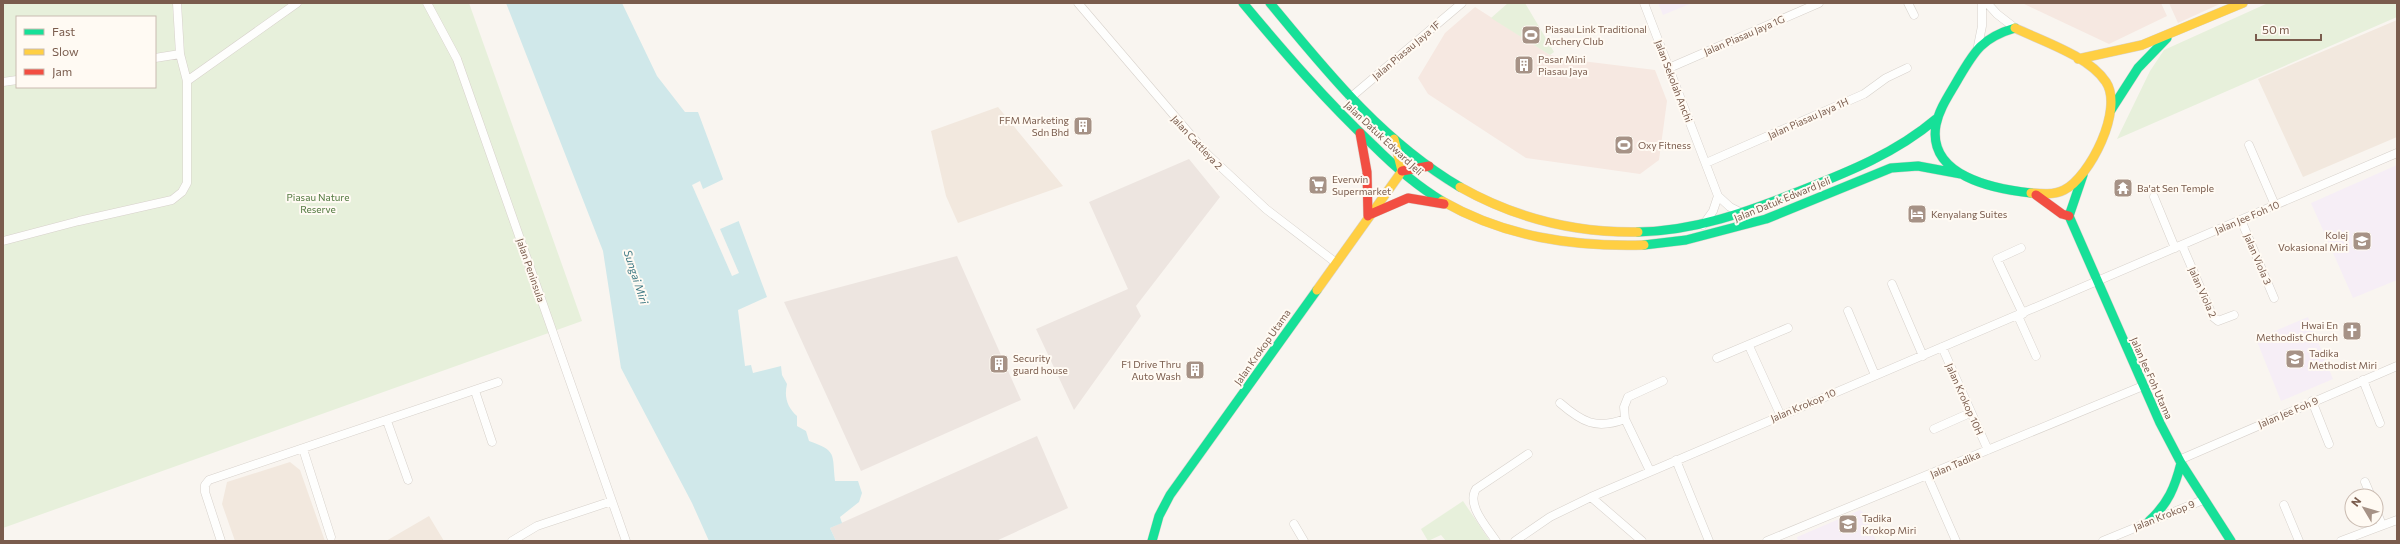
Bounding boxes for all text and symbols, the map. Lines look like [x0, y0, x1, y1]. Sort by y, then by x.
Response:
street label: Jalan Piasau Jaya 1G [1702, 13, 1786, 57]
legend [16, 16, 156, 88]
scale bar [2256, 16, 2321, 42]
street label: Jalan Piasau Jaya 1F [1370, 18, 1443, 82]
text: 50 m [2262, 22, 2290, 36]
place label: Piasau Link Traditional Archery Club [1545, 23, 1647, 47]
text: Fast [52, 24, 75, 38]
sports icon: Piasau Link Traditional Archery Club [1520, 24, 1542, 46]
street label: Jalan Sekolah Anchi [1653, 38, 1695, 124]
text: Slow [52, 44, 79, 58]
place label: Pasar Mini Piasau Jaya [1538, 53, 1588, 77]
building icon: Pasar Mini Piasau Jaya [1513, 54, 1535, 76]
text: Jam [52, 64, 72, 79]
street label: Jalan Piasau Jaya 1H [1766, 95, 1850, 141]
street label: Jalan Datuk Edward Jeli [1342, 99, 1426, 177]
street label: Jalan Cattleya 2 [1169, 113, 1225, 172]
place label: FFM Marketing Sdn Bhd [999, 114, 1070, 138]
building icon: FFM Marketing Sdn Bhd [1072, 115, 1094, 137]
sports icon: Oxy Fitness [1613, 134, 1635, 156]
place label: Oxy Fitness [1638, 139, 1691, 151]
place label: Everwin Supermarket [1332, 173, 1391, 197]
supermarket icon: Everwin Supermarket [1307, 174, 1329, 196]
street label: Jalan Datuk Edward Jeli [1732, 174, 1832, 224]
temple icon: Ba'at Sen Temple [2112, 177, 2134, 199]
place label: Ba'at Sen Temple [2137, 182, 2214, 194]
park label: Piasau Nature Reserve [287, 191, 349, 215]
street label: Jalan Jee Foh 10 [2213, 198, 2281, 236]
hotel icon: Kenyalang Suites [1906, 203, 1928, 225]
place label: Kenyalang Suites [1931, 208, 2008, 220]
place label: Kolej Vokasional Miri [2278, 229, 2348, 253]
school or university icon: Kolej Vokasional Miri [2351, 230, 2373, 252]
street label: Jalan Viola 3 [2242, 232, 2274, 287]
street label: Jalan Peninsula [514, 236, 548, 304]
water label: Sungai Miri [622, 248, 652, 307]
street label: Jalan Viola 2 [2186, 265, 2220, 320]
street label: Jalan Krokop Utama [1231, 307, 1293, 387]
place label: Hwai En Methodist Church [2256, 319, 2338, 343]
church icon: Hwai En Methodist Church [2341, 320, 2363, 342]
street label: Jalan Jee Foh Utama [2128, 335, 2176, 421]
place label: Tadika Methodist Miri [2309, 347, 2377, 371]
school or university icon: Tadika Methodist Miri [2284, 348, 2306, 370]
place label: Security guard house [1013, 352, 1068, 376]
building icon: Security guard house [988, 353, 1010, 375]
place label: F1 Drive Thru Auto Wash [1121, 358, 1181, 382]
building icon: F1 Drive Thru Auto Wash [1184, 359, 1206, 381]
street label: Jalan Krokop 10H [1944, 361, 1986, 437]
street label: Jalan Krokop 10 [1768, 386, 1838, 424]
street label: Jalan Jee Foh 9 [2256, 394, 2320, 430]
street label: Jalan Tadika [1928, 448, 1982, 480]
north arrow [2344, 488, 2384, 528]
text: N [2348, 494, 2363, 509]
street label: Jalan Krokop 9 [2132, 497, 2196, 533]
place label: Tadika Krokop Miri [1862, 512, 1916, 536]
school or university icon: Tadika Krokop Miri [1837, 513, 1859, 535]

